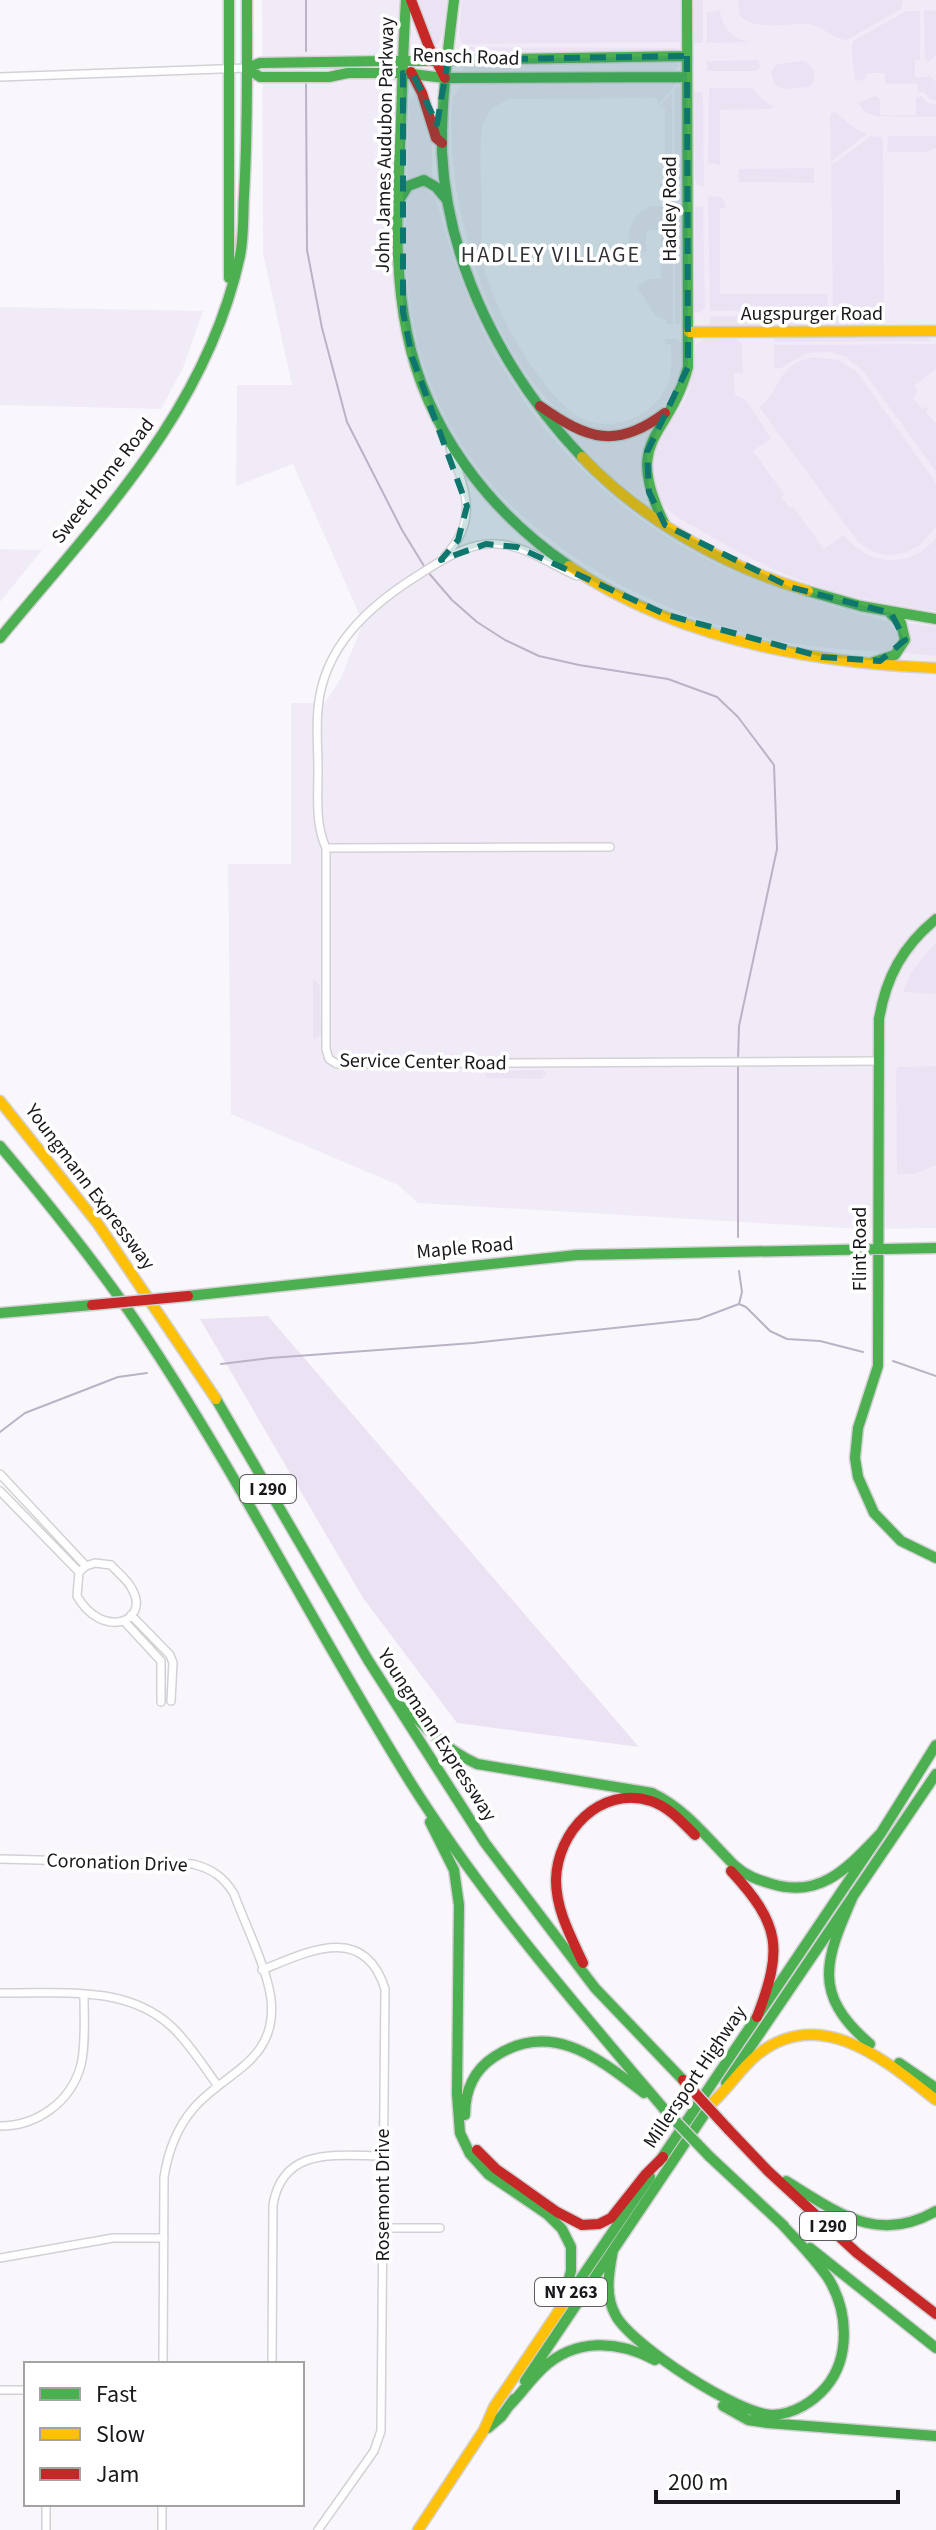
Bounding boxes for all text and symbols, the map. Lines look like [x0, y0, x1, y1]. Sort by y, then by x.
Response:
street label: John James Audubon Parkway [369, 16, 401, 273]
street label: Rensch Road [412, 41, 520, 73]
street label: Hadley Road [656, 156, 684, 262]
district label: HADLEY VILLAGE [461, 239, 641, 271]
street label: Augspurger Road [741, 300, 883, 328]
street label: Sweet Home Road [45, 412, 161, 550]
street label: Service Center Road [339, 1047, 507, 1077]
street label: Youngmann Expressway [18, 1098, 162, 1276]
street label: Flint Road [846, 1207, 874, 1291]
street label: Maple Road [415, 1230, 515, 1266]
road number: I 290 [240, 1475, 296, 1503]
street label: Youngmann Expressway [370, 1642, 504, 1827]
street label: Coronation Drive [46, 1847, 188, 1879]
street label: Millersport Highway [637, 1999, 754, 2154]
street label: Rosemont Drive [369, 2129, 397, 2261]
road number: I 290 [800, 2212, 856, 2240]
road number: NY 263 [535, 2278, 607, 2306]
legend [24, 2362, 304, 2506]
text: Fast [96, 2377, 137, 2412]
text: Slow [96, 2417, 145, 2452]
scale bar [656, 2454, 898, 2504]
text: Jam [96, 2457, 140, 2492]
text: 200 m [668, 2465, 728, 2500]

